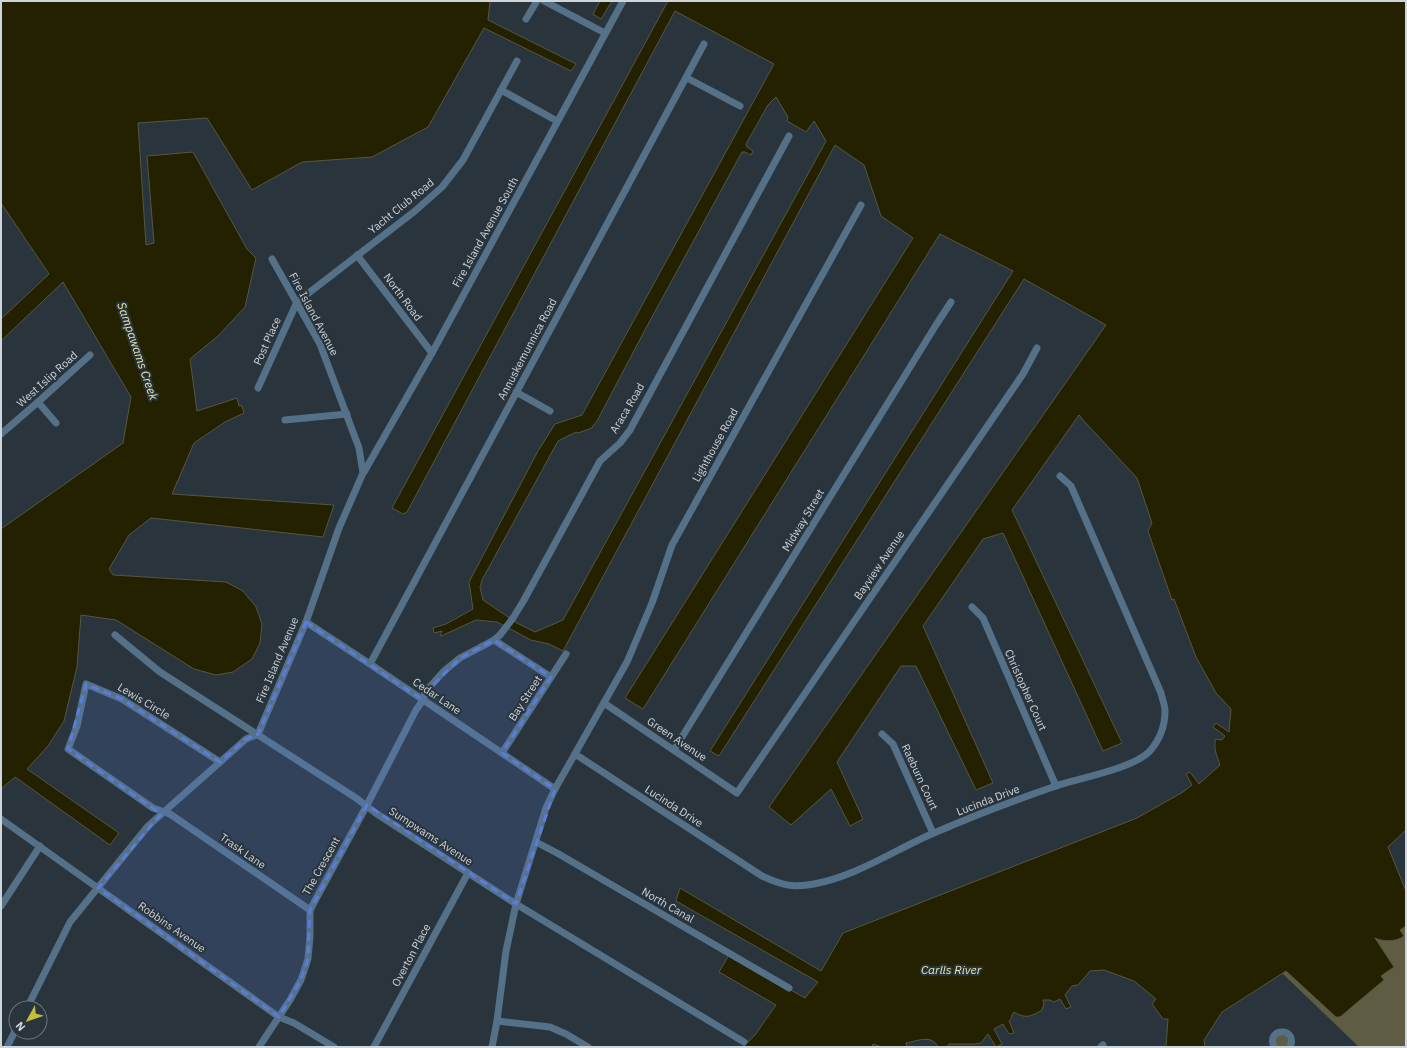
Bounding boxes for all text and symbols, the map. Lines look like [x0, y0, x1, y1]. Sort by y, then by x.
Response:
street label: Yacht Club Road [365, 175, 437, 237]
street label: Fire Island Avenue South [449, 175, 521, 289]
street label: Fire Island Avenue [286, 270, 342, 358]
street label: North Road [381, 270, 425, 324]
street label: Annuskemunnica Road [494, 296, 560, 402]
water label: Sampawams Creek [114, 300, 162, 403]
street label: Post Place [250, 315, 284, 367]
street label: West Islip Road [14, 348, 80, 410]
street label: Araca Road [607, 380, 647, 436]
street label: Lighthouse Road [689, 406, 741, 484]
street label: Midway Street [779, 486, 827, 554]
street label: Bayview Avenue [851, 528, 907, 602]
street label: Fire Island Avenue [253, 615, 301, 705]
street label: Christopher Court [1002, 647, 1050, 733]
street label: Bay Street [505, 673, 545, 723]
street label: Cedar Lane [410, 675, 464, 717]
street label: Lewis Circle [115, 680, 173, 722]
street label: Green Avenue [644, 714, 710, 764]
street label: Raeburn Court [899, 742, 942, 812]
street label: Lucinda Drive [642, 782, 706, 830]
street label: Lucinda Drive [954, 782, 1022, 818]
street label: Sumpwams Avenue [386, 804, 476, 868]
street label: Trask Lane [217, 830, 269, 872]
street label: The Crescent [299, 834, 343, 898]
street label: North Canal [639, 884, 697, 926]
street label: Robbins Avenue [135, 898, 209, 956]
street label: Overton Place [389, 921, 433, 989]
water label: Carlls River [921, 962, 982, 977]
north arrow [8, 1000, 48, 1040]
text: N [12, 1019, 28, 1034]

